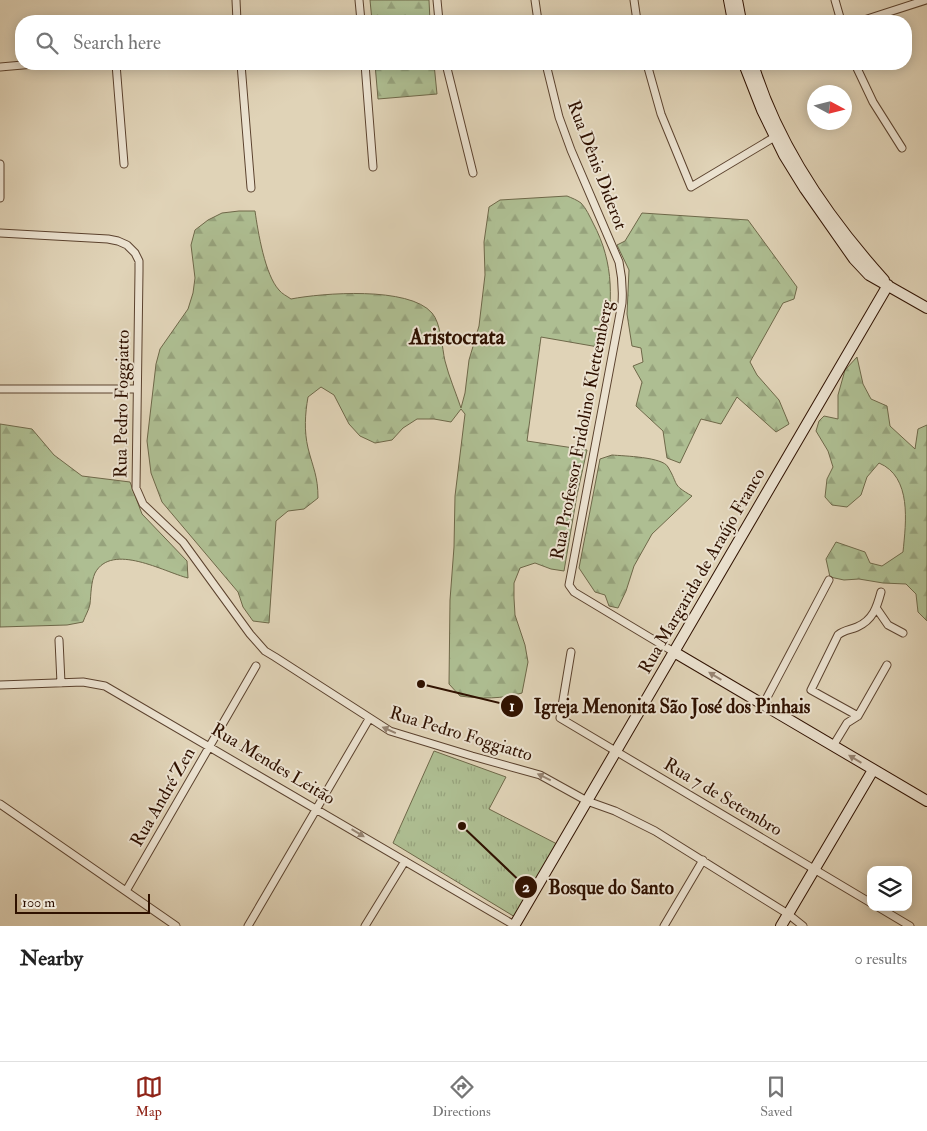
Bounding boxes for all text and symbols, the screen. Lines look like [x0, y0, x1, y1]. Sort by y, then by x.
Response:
search box [15, 15, 912, 70]
icon: search [33, 29, 61, 57]
text: Search here [73, 31, 161, 55]
north arrow [807, 85, 852, 130]
street label: Rua Dênis Diderot [562, 97, 632, 233]
street label: Rua Professor Fridolino Klettemberg [546, 297, 619, 562]
district label: Aristocrata [408, 323, 506, 351]
street label: Rua Pedro Foggiatto [109, 329, 135, 478]
street label: Rua Margarida de Araújo Franco [634, 464, 771, 678]
one-way arrow [708, 672, 723, 680]
callout: Igreja Menonita São José dos Pinhais [499, 689, 821, 723]
text: Igreja Menonita São José dos Pinhais [534, 695, 811, 720]
text: 1 [509, 697, 515, 716]
street label: Rua Pedro Foggiatto [387, 701, 536, 767]
street label: Rua Mendes Leitão [207, 718, 339, 810]
one-way arrow [382, 726, 396, 734]
street label: Rua André Zen [125, 743, 201, 851]
street label: Rua 7 de Setembro [660, 753, 787, 842]
one-way arrow [848, 754, 861, 763]
one-way arrow [537, 773, 551, 781]
one-way arrow [352, 829, 365, 838]
map controls [867, 866, 912, 911]
button: layers [867, 866, 912, 911]
callout: Bosque do Santo [513, 870, 684, 904]
text: Bosque do Santo [548, 876, 674, 901]
text: 2 [522, 878, 530, 897]
scale bar [15, 891, 150, 914]
text: 100 m [22, 894, 55, 911]
text: Nearby [20, 945, 83, 972]
text: 0 results [854, 949, 907, 969]
tab: Map [135, 1073, 163, 1120]
tab: Directions [432, 1073, 491, 1120]
tab: Saved [760, 1073, 792, 1120]

